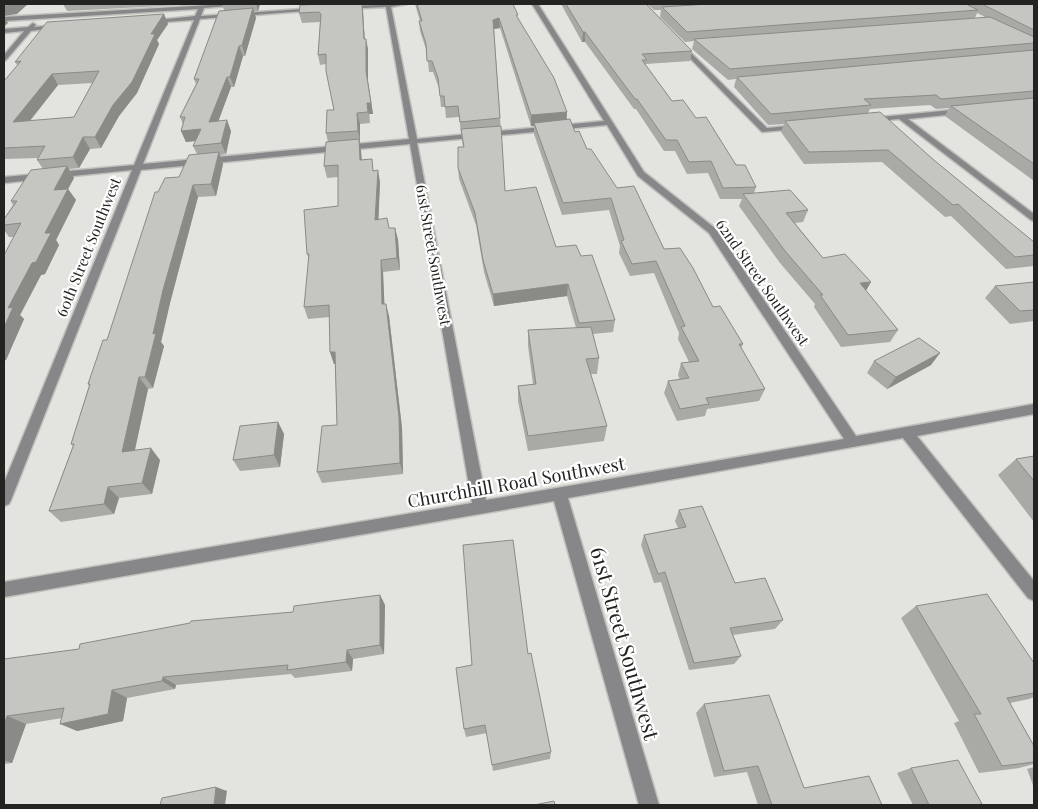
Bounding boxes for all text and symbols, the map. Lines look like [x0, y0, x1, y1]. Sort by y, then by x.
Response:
street label: 60th Street Southwest [51, 174, 125, 320]
street label: 61st Street Southwest [412, 183, 456, 328]
street label: 62nd Street Southwest [712, 215, 815, 350]
street label: Churchhill Road Southwest [405, 451, 627, 513]
street label: 61st Street Southwest [585, 543, 667, 743]

